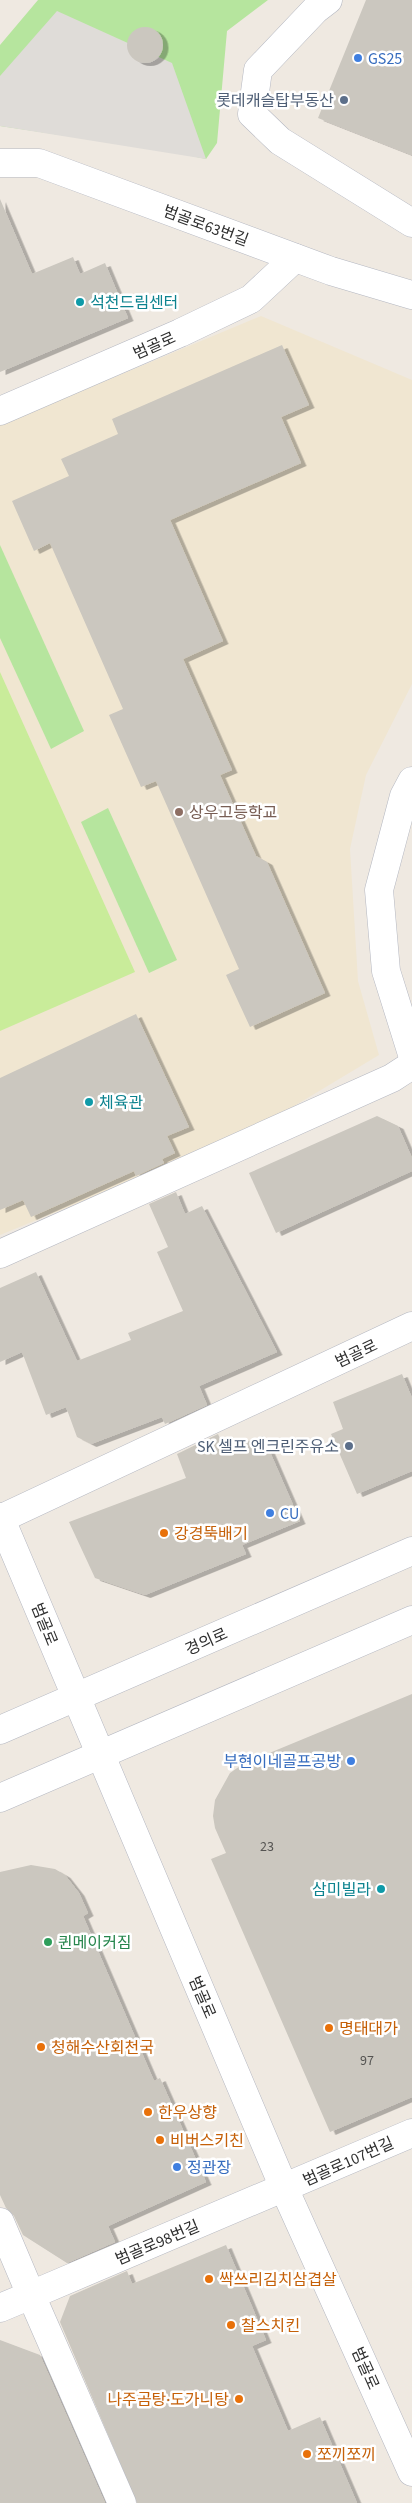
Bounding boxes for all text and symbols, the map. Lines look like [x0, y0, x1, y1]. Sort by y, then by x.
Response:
place label: GS25 [368, 48, 402, 70]
marker: GS25 [352, 52, 364, 64]
place label: 롯데캐슬탑부동산 [216, 90, 334, 112]
marker: 롯데캐슬탑부동산 [338, 94, 350, 106]
street label: 범골로63번길 [160, 200, 251, 252]
place label: 석천드림센터 [90, 292, 178, 314]
marker: 석천드림센터 [74, 296, 86, 308]
street label: 범골로 [130, 327, 179, 365]
place label: 상우고등학교 [189, 802, 277, 824]
marker: 상우고등학교 [173, 806, 185, 818]
place label: 체육관 [99, 1092, 143, 1114]
marker: 체육관 [83, 1096, 95, 1108]
street label: 범골로 [332, 1334, 381, 1373]
place label: SK 셀프 엔크린주유소 [197, 1436, 339, 1458]
marker: SK 셀프 엔크린주유소 [343, 1440, 355, 1452]
place label: CU [280, 1503, 299, 1525]
marker: CU [264, 1507, 276, 1519]
place label: 강경뚝배기 [174, 1523, 248, 1545]
marker: 강경뚝배기 [158, 1527, 170, 1539]
street label: 범골로 [26, 1600, 63, 1649]
street label: 경의로 [182, 1623, 231, 1661]
place label: 부현이네골프공방 [223, 1751, 341, 1773]
marker: 부현이네골프공방 [345, 1755, 357, 1767]
house number: 23 [260, 1837, 274, 1857]
place label: 삼미빌라 [312, 1879, 371, 1901]
marker: 삼미빌라 [375, 1883, 387, 1895]
place label: 퀸메이커짐 [58, 1932, 132, 1954]
marker: 퀸메이커짐 [42, 1936, 54, 1948]
street label: 범골로 [183, 1973, 221, 2022]
place label: 명태대가 [339, 2018, 398, 2040]
marker: 명태대가 [323, 2022, 335, 2034]
place label: 청해수산회천국 [51, 2037, 154, 2059]
marker: 청해수산회천국 [35, 2041, 47, 2053]
house number: 97 [360, 2051, 374, 2071]
place label: 한우상향 [158, 2102, 217, 2124]
marker: 한우상향 [142, 2106, 154, 2118]
place label: 비버스키친 [170, 2130, 244, 2152]
street label: 범골로107번길 [299, 2132, 397, 2192]
marker: 비버스키친 [154, 2134, 166, 2146]
place label: 정관장 [187, 2157, 231, 2179]
marker: 정관장 [171, 2161, 183, 2173]
street label: 범골로98번길 [112, 2215, 203, 2271]
place label: 싹쓰리김치삼겹살 [219, 2269, 337, 2291]
marker: 싹쓰리김치삼겹살 [203, 2273, 215, 2285]
place label: 찰스치킨 [241, 2315, 300, 2337]
marker: 찰스치킨 [225, 2319, 237, 2331]
street label: 범골로 [346, 2344, 384, 2393]
place label: 나주곰탕·도가니탕 [107, 2389, 229, 2411]
marker: 나주곰탕·도가니탕 [233, 2393, 245, 2405]
place label: 쪼끼쪼끼 [317, 2444, 376, 2466]
marker: 쪼끼쪼끼 [301, 2448, 313, 2460]

